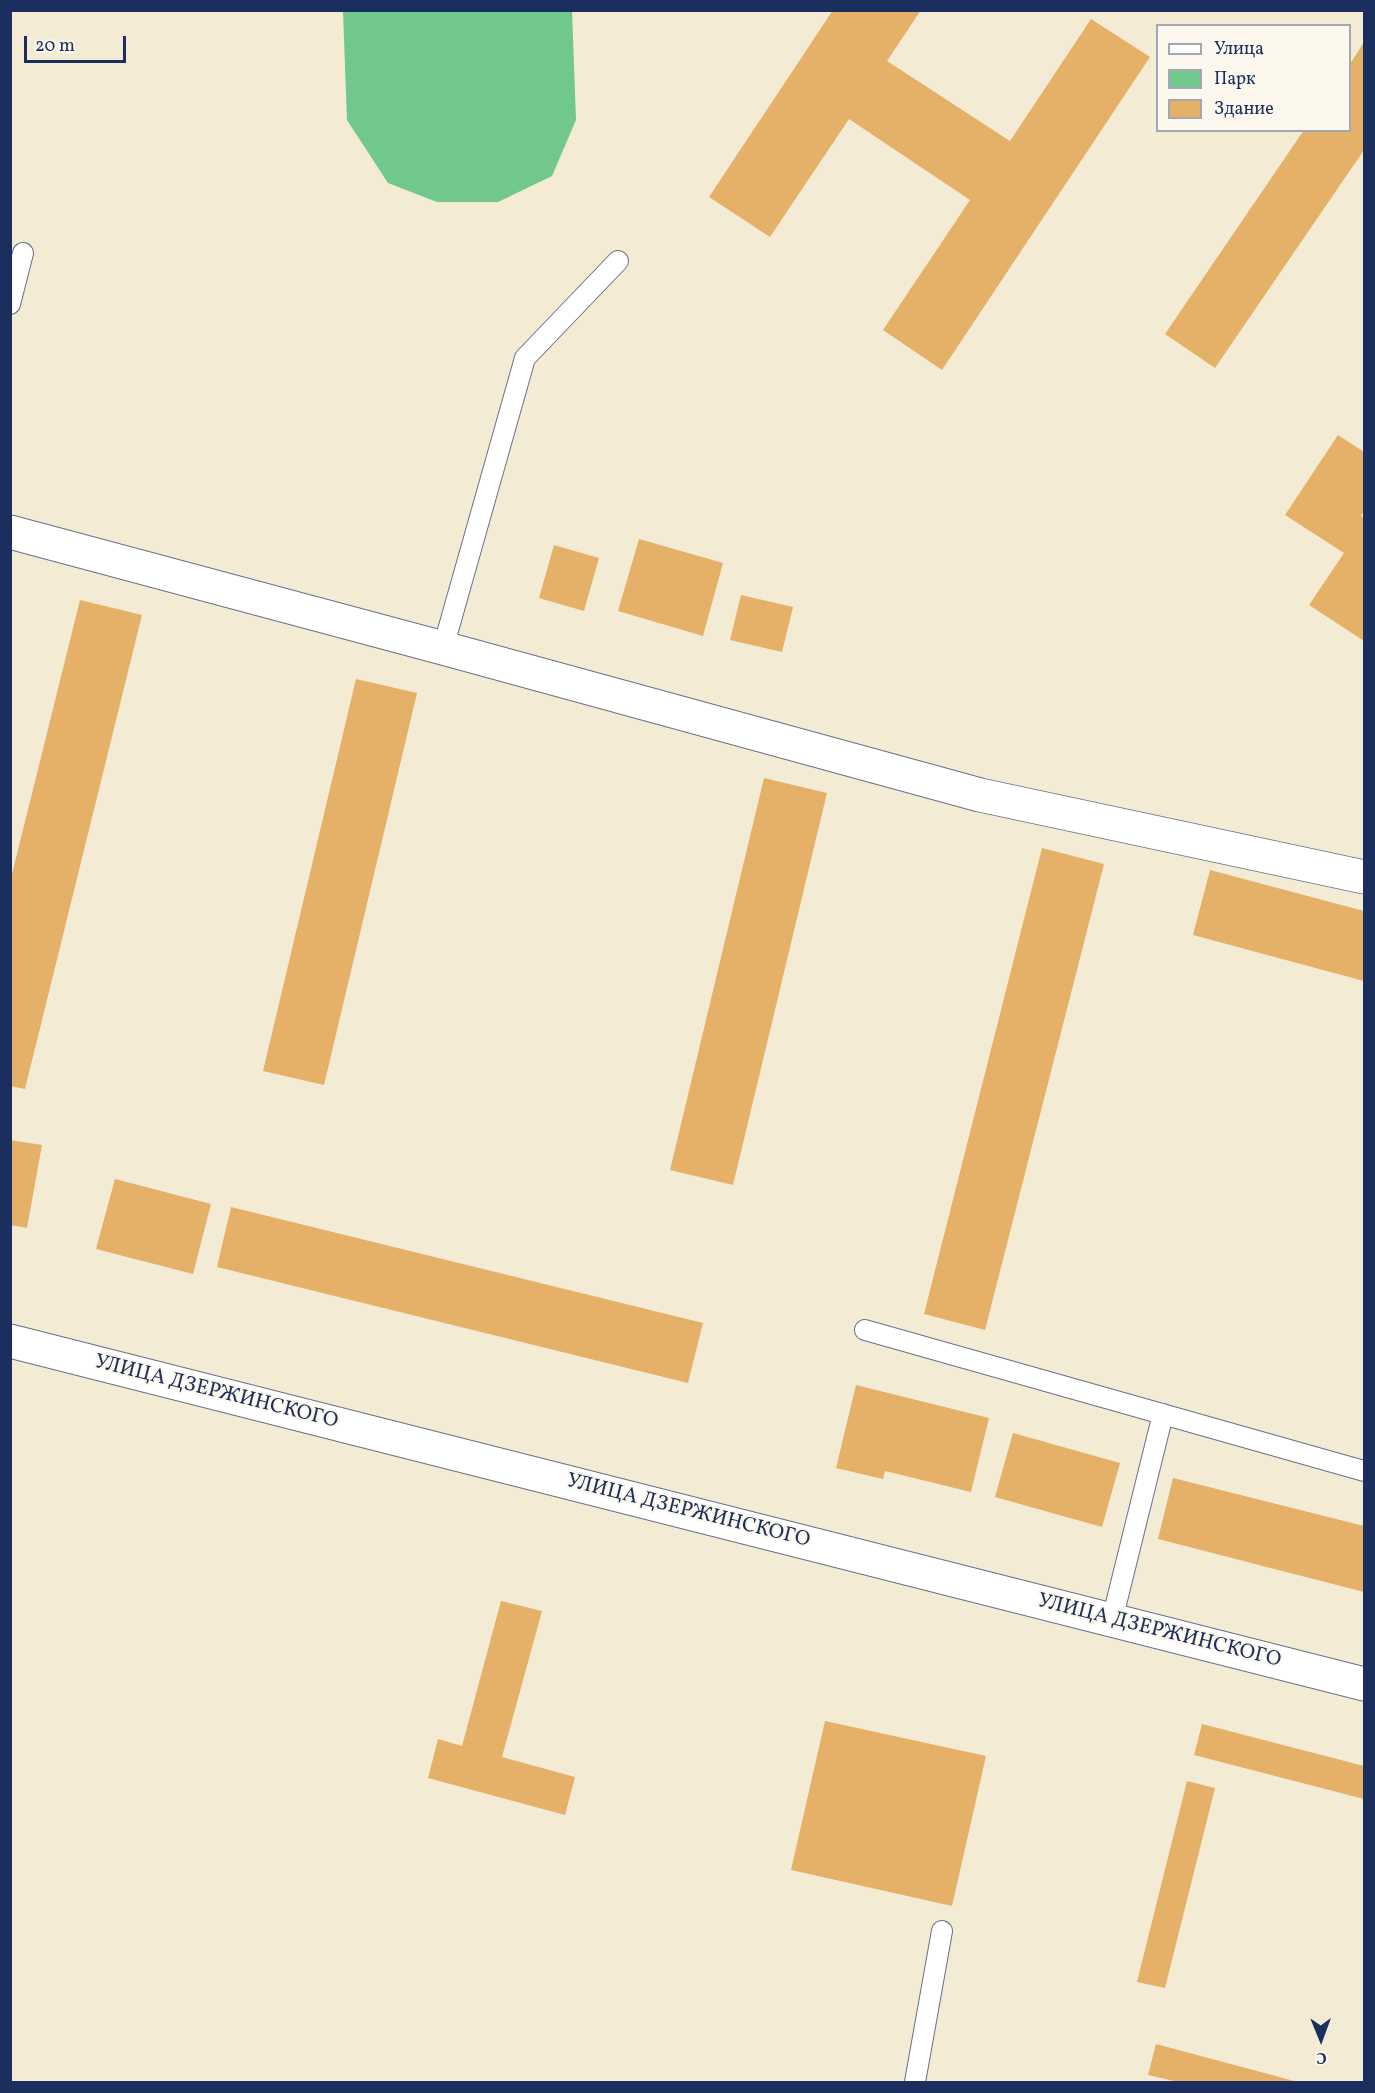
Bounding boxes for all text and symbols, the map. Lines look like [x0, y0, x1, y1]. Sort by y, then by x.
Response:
scale bar [27, 24, 129, 62]
legend [1156, 24, 1351, 132]
text: 20 m [35, 34, 75, 59]
text: Улица [1214, 37, 1264, 62]
text: Парк [1214, 67, 1256, 92]
text: Здание [1214, 97, 1274, 122]
street label: УЛИЦА ДЗЕРЖИНСКОГО [92, 1351, 340, 1435]
street label: УЛИЦА ДЗЕРЖИНСКОГО [564, 1470, 812, 1554]
street label: УЛИЦА ДЗЕРЖИНСКОГО [1035, 1590, 1283, 1674]
north arrow [1291, 2009, 1351, 2069]
text: С [1316, 2046, 1327, 2068]

